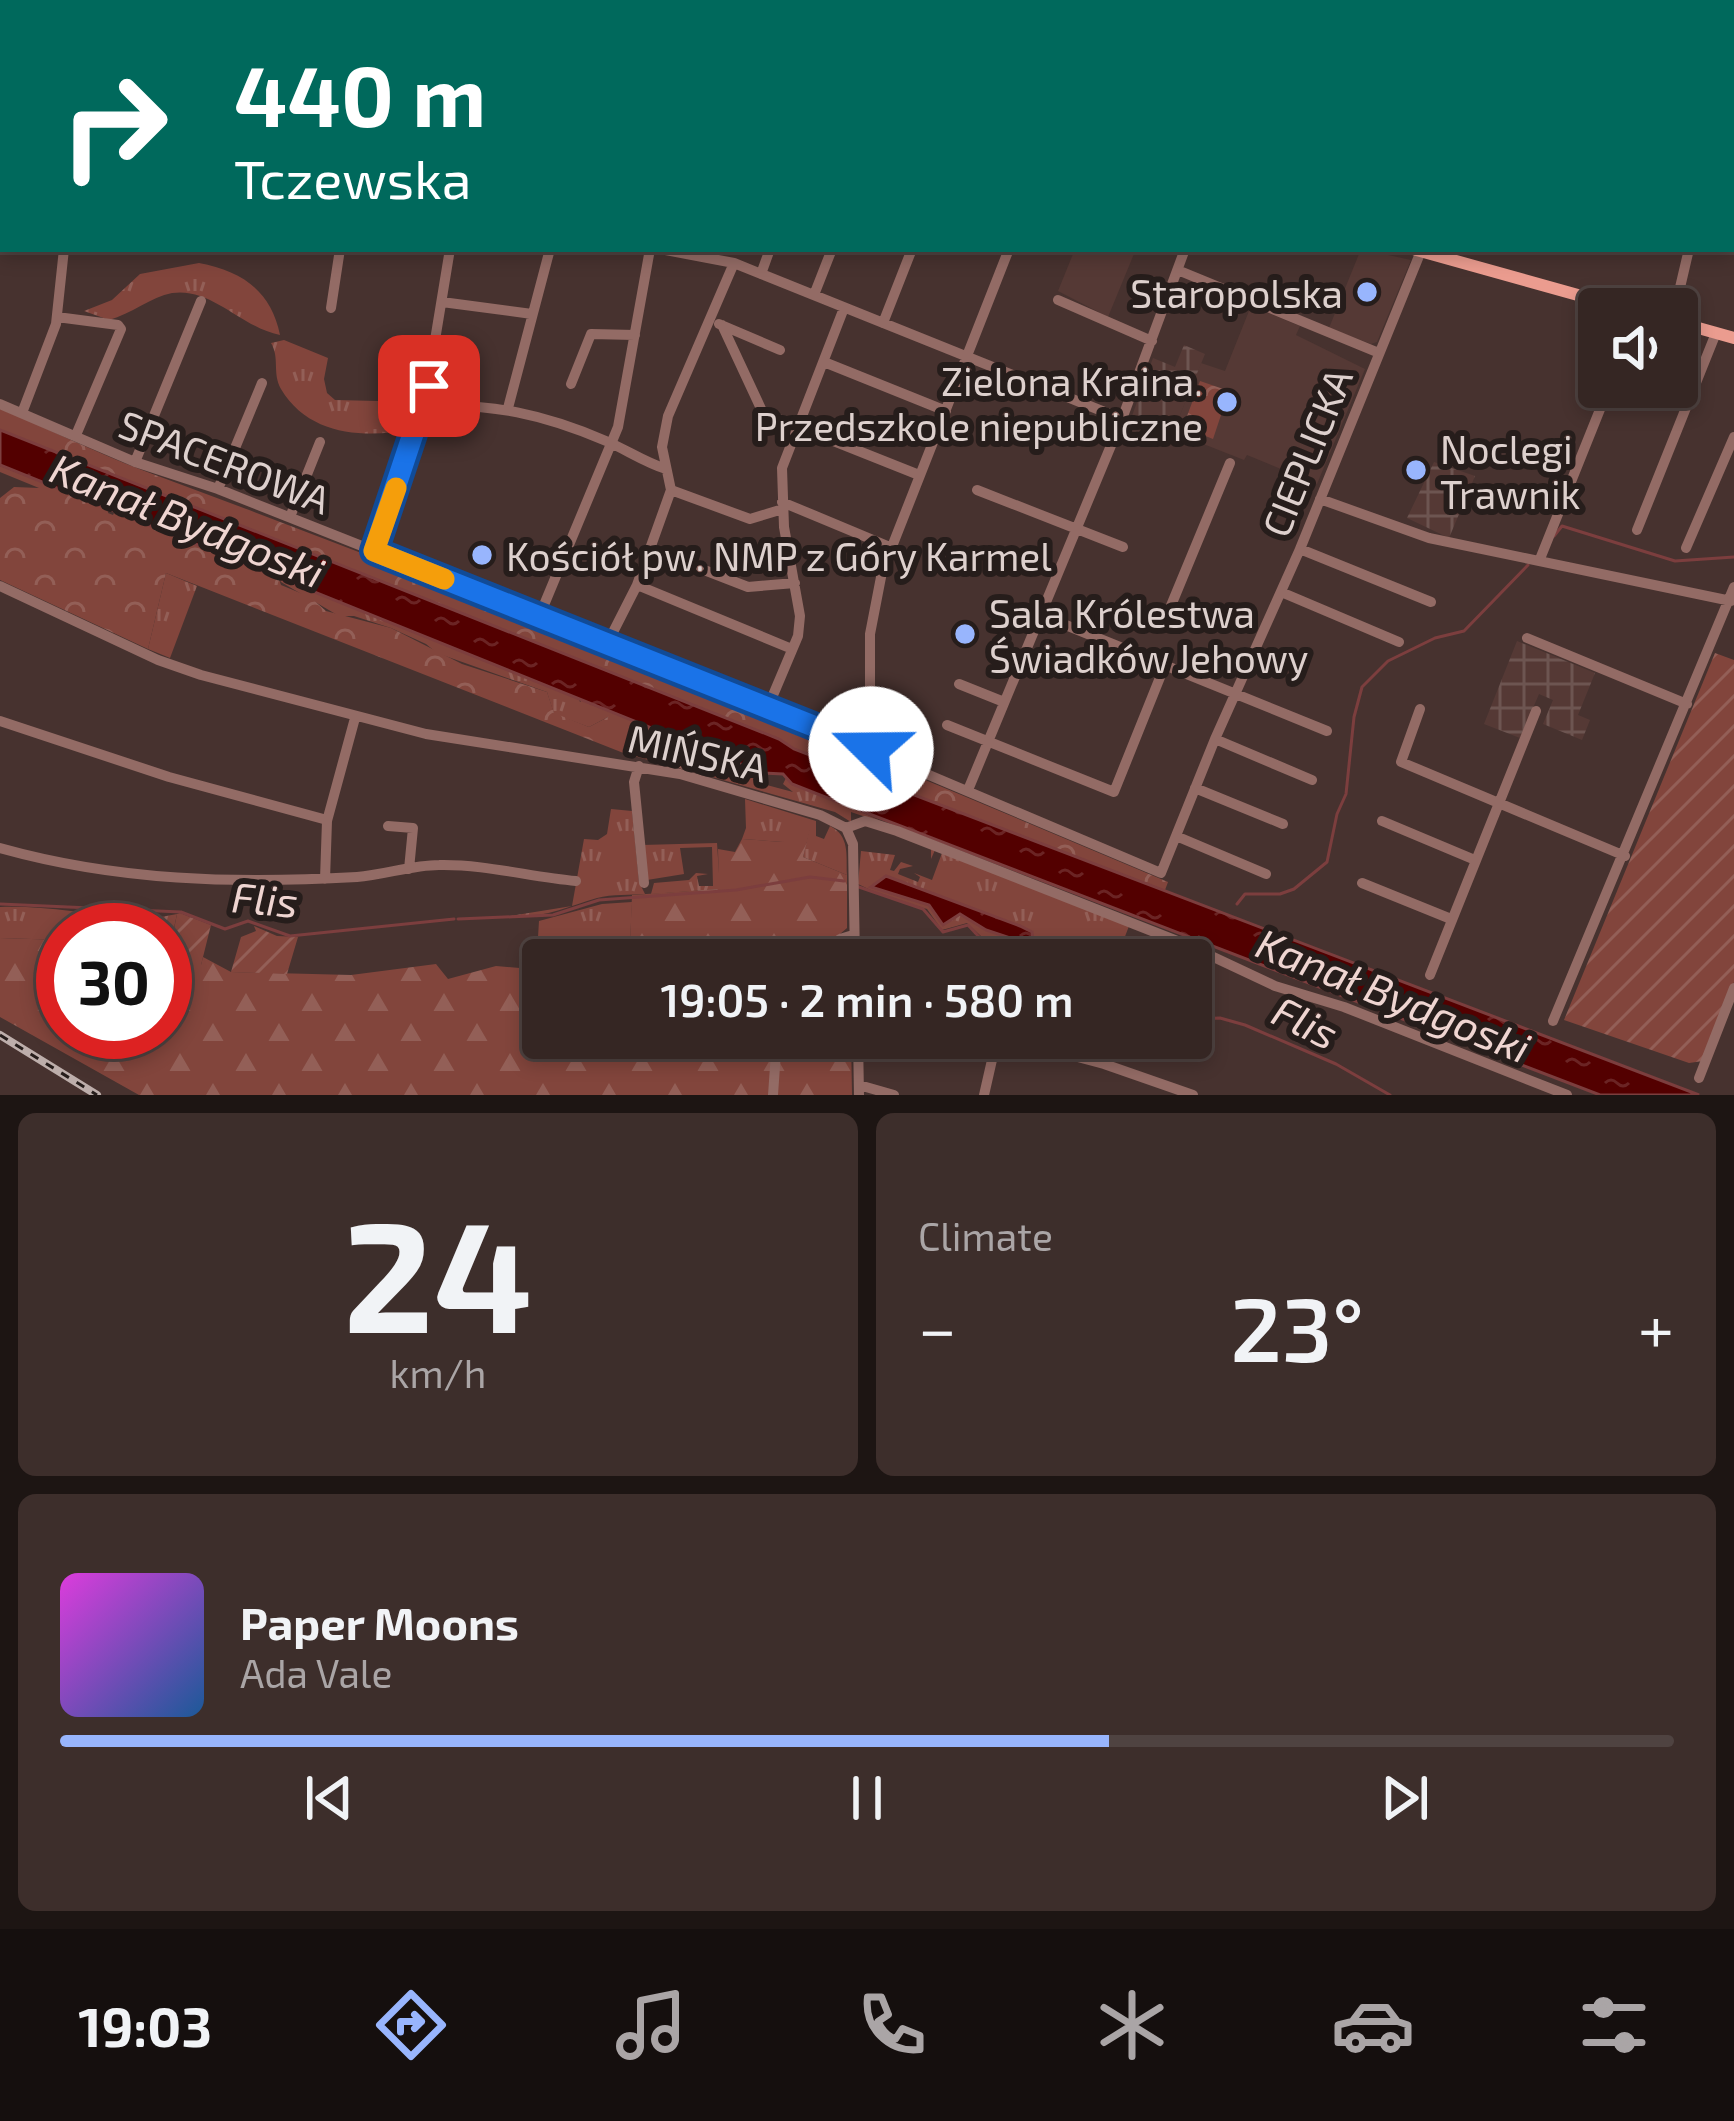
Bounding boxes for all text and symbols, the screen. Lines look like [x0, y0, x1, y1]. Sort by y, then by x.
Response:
text: 440 m [234, 43, 486, 144]
icon: right [36, 48, 192, 204]
text: Tczewska [234, 145, 471, 210]
place label: Staropolska [1130, 269, 1343, 316]
marker: Staropolska [1354, 279, 1380, 305]
map controls [1578, 288, 1698, 408]
button: sound [1578, 288, 1698, 408]
pin [378, 335, 480, 437]
icon: arrive [396, 353, 462, 419]
place label: Zielona Kraina. Przedszkole niepubliczne [755, 357, 1203, 449]
street label: CIEPLICKA [1251, 361, 1361, 543]
marker: Zielona Kraina. Przedszkole niepubliczne [1214, 389, 1240, 415]
street label: SPACEROWA [113, 399, 337, 523]
place label: Noclegi Trawnik [1440, 425, 1581, 517]
water label: Kanał Bydgoski [43, 441, 332, 598]
marker: Noclegi Trawnik [1403, 457, 1429, 483]
place label: Kościół pw. NMP z Góry Karmel [506, 532, 1052, 579]
marker: Kościół pw. NMP z Góry Karmel [469, 542, 495, 568]
place label: Sala Królestwa Świadków Jehowy [989, 589, 1309, 681]
marker: Sala Królestwa Świadków Jehowy [952, 621, 978, 647]
position arrow [808, 686, 934, 812]
street label: MIŃSKA [624, 713, 772, 791]
water label: Flis [230, 870, 300, 926]
speed limit sign: 30 [36, 903, 192, 1059]
water label: Kanał Bydgoski [1249, 916, 1538, 1073]
text: 19:05 · 2 min · 580 m [660, 972, 1074, 1026]
water label: Flis [1265, 984, 1347, 1058]
text: 24 [343, 1177, 533, 1364]
text: Climate [918, 1212, 1053, 1259]
text: 23° [1230, 1272, 1364, 1380]
text: − [918, 1287, 957, 1366]
text: + [1638, 1287, 1674, 1366]
text: km/h [390, 1349, 486, 1396]
text: Paper Moons [240, 1595, 519, 1649]
text: Ada Vale [240, 1649, 392, 1696]
icon: previous [296, 1765, 362, 1831]
icon: pause [834, 1765, 900, 1831]
icon: next [1372, 1765, 1438, 1831]
icon: directions [369, 1983, 453, 2067]
icon: music [609, 1983, 693, 2067]
icon: phone [850, 1983, 934, 2067]
icon: climate [1090, 1983, 1174, 2067]
icon: car [1331, 1983, 1415, 2067]
icon: filters [1572, 1983, 1656, 2067]
text: 19:03 [78, 1993, 212, 2058]

